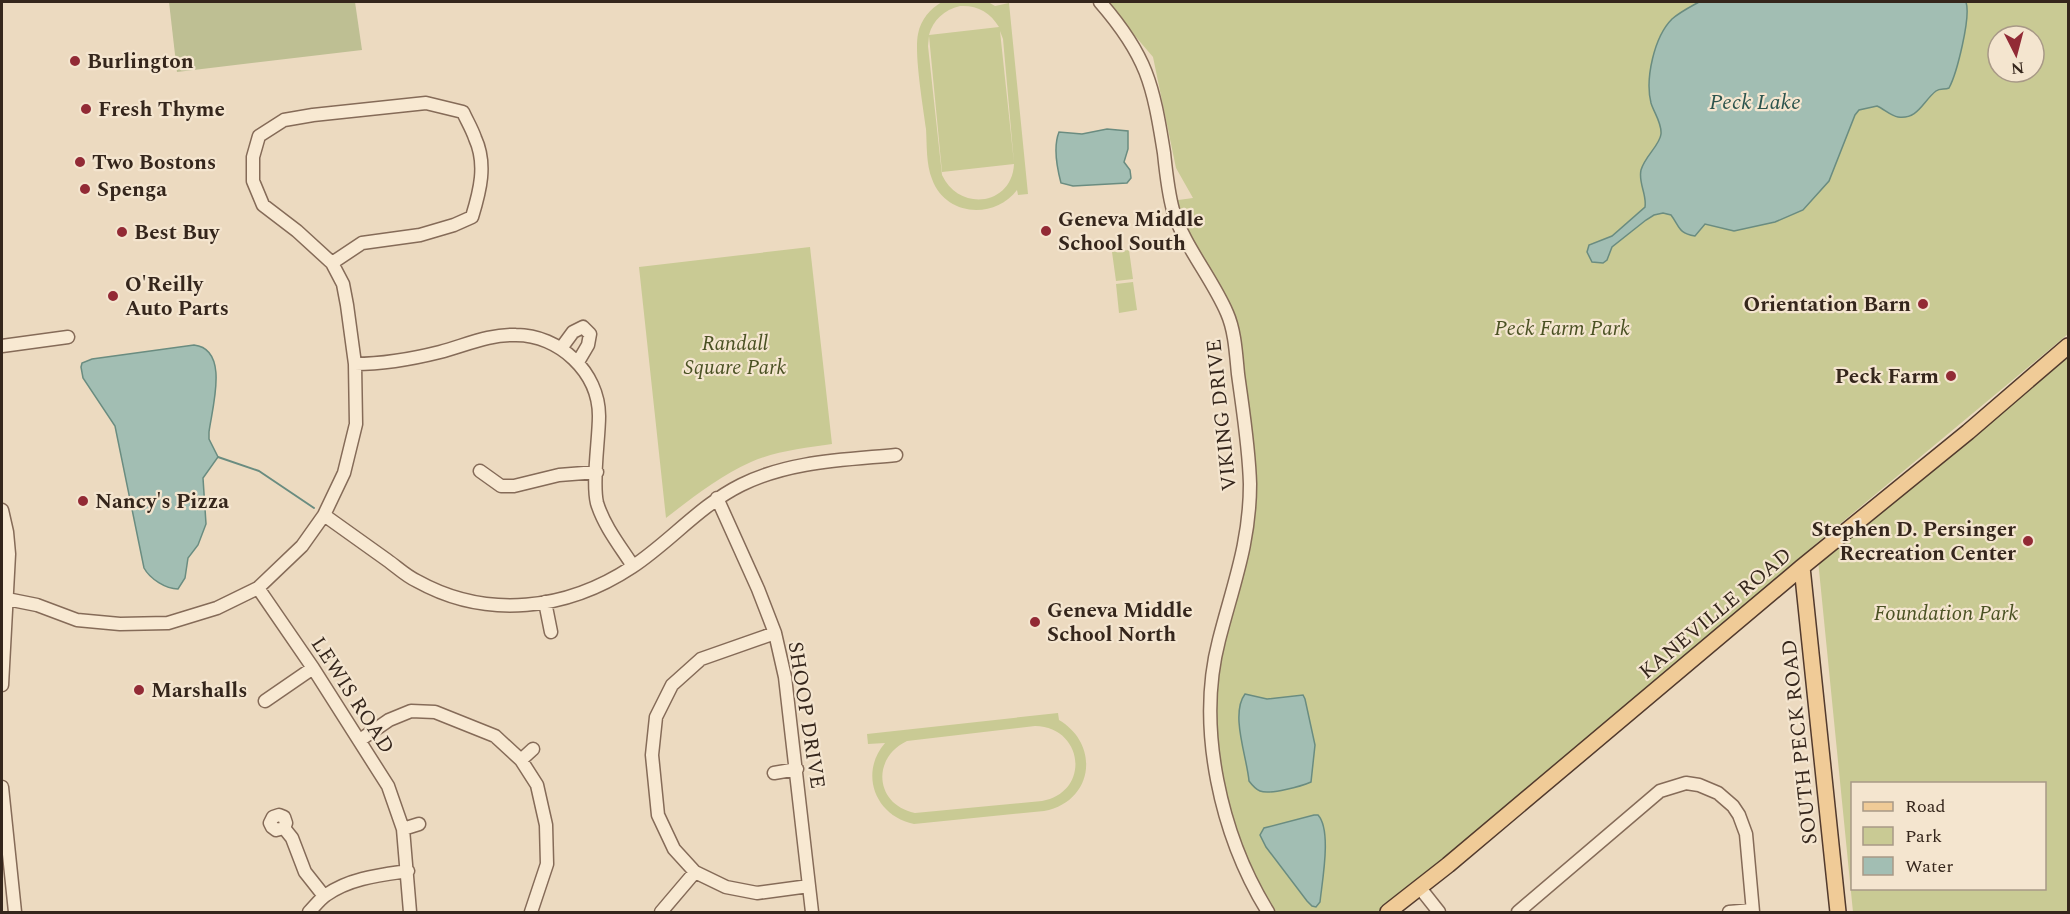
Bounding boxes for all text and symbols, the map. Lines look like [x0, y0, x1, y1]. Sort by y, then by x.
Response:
north arrow [1986, 24, 2046, 84]
place label: Burlington [87, 46, 194, 78]
marker: Burlington [68, 54, 82, 68]
text: N [2010, 55, 2025, 81]
water label: Peck Lake [1709, 86, 1801, 119]
place label: Fresh Thyme [98, 94, 225, 126]
marker: Fresh Thyme [79, 102, 93, 116]
place label: Two Bostons [92, 147, 216, 179]
marker: Two Bostons [73, 155, 87, 169]
place label: Spenga [97, 174, 167, 206]
marker: Spenga [78, 182, 92, 196]
place label: Geneva Middle School South [1058, 204, 1204, 260]
place label: Best Buy [134, 217, 220, 249]
marker: Geneva Middle School South [1039, 224, 1053, 238]
marker: Best Buy [115, 225, 129, 239]
place label: O'Reilly Auto Parts [125, 269, 229, 325]
marker: O'Reilly Auto Parts [106, 289, 120, 303]
place label: Orientation Barn [1744, 289, 1911, 321]
marker: Orientation Barn [1916, 297, 1930, 311]
park label: Peck Farm Park [1494, 313, 1630, 345]
park label: Randall Square Park [684, 328, 786, 384]
street label: VIKING DRIVE [1198, 337, 1246, 493]
place label: Peck Farm [1835, 361, 1939, 393]
marker: Peck Farm [1944, 369, 1958, 383]
place label: Nancy's Pizza [95, 486, 229, 518]
marker: Nancy's Pizza [76, 494, 90, 508]
place label: Stephen D. Persinger Recreation Center [1811, 514, 2016, 570]
marker: Stephen D. Persinger Recreation Center [2021, 534, 2035, 548]
street label: KANEVILLE ROAD [1632, 540, 1799, 688]
place label: Geneva Middle School North [1047, 595, 1193, 651]
park label: Foundation Park [1874, 598, 2018, 630]
marker: Geneva Middle School North [1028, 615, 1042, 629]
street label: LEWIS ROAD [302, 631, 402, 761]
street label: SOUTH PECK ROAD [1773, 638, 1827, 846]
street label: SHOOP DRIVE [779, 639, 833, 791]
place label: Marshalls [151, 675, 247, 707]
marker: Marshalls [132, 683, 146, 697]
legend [1851, 782, 2046, 890]
text: Road [1905, 793, 1946, 820]
text: Park [1905, 823, 1942, 850]
text: Water [1905, 853, 1953, 880]

